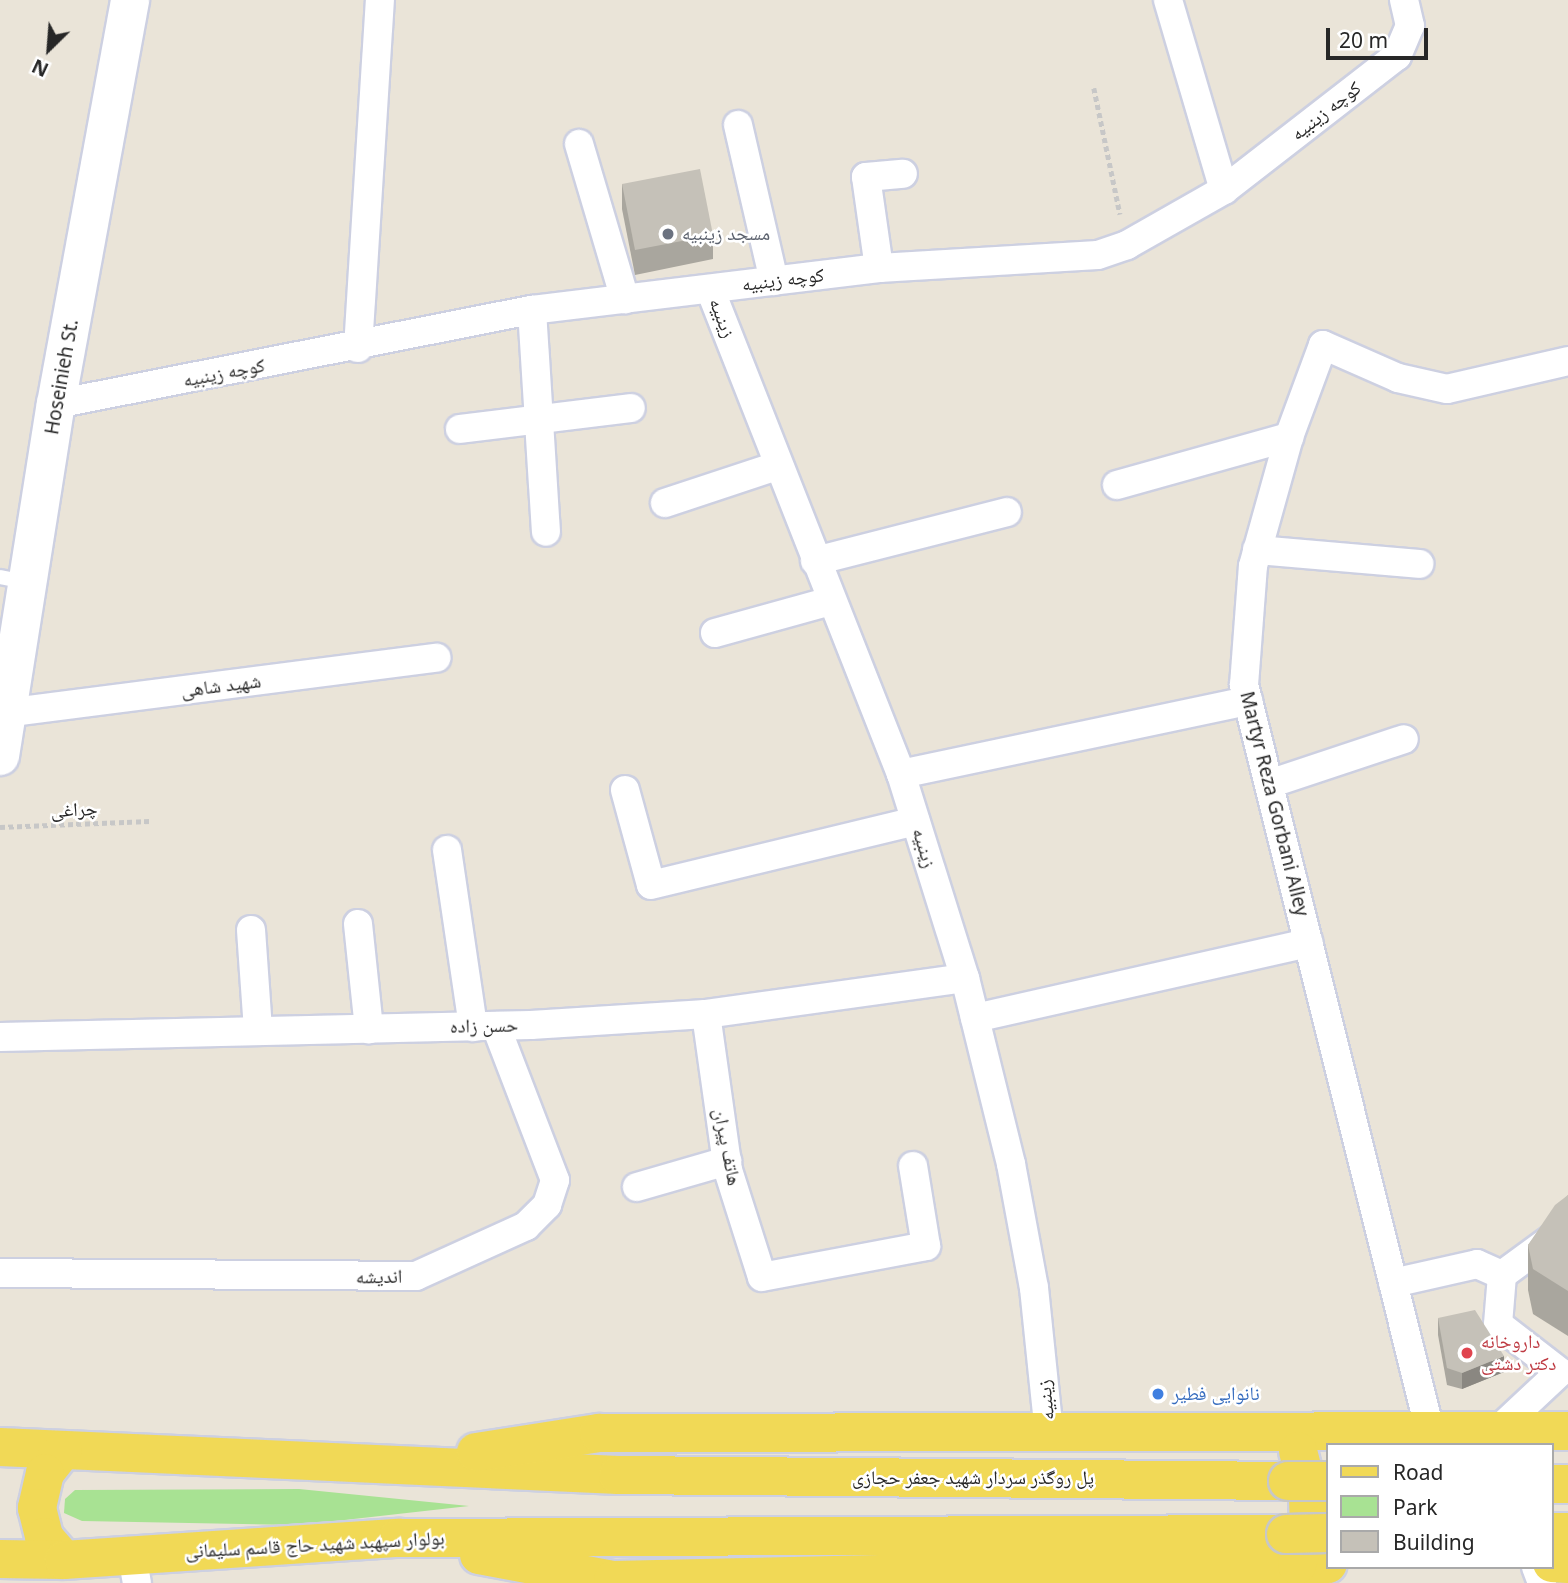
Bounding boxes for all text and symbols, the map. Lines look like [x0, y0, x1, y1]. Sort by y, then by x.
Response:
north arrow [14, 14, 84, 84]
scale bar [1330, 14, 1432, 58]
text: 20 m [1339, 26, 1388, 54]
text: N [28, 53, 53, 83]
street label: کوچه زینبیه [1286, 77, 1366, 145]
place label: مسجد زینبیه [682, 223, 770, 245]
marker: مسجد زینبیه [660, 226, 676, 242]
street label: کوچه زینبیه [741, 264, 825, 296]
street label: زینبیه [704, 295, 740, 341]
street label: Hoseinieh St. [41, 318, 83, 436]
street label: کوچه زینبیه [181, 354, 267, 392]
street label: شهید شاهی [180, 670, 262, 702]
street label: Martyr Reza Gorbani Alley [1235, 689, 1313, 919]
street label: چراغی [50, 797, 98, 823]
street label: زینبیه [907, 825, 941, 871]
street label: حسن زاده [450, 1014, 518, 1038]
street label: هاتف پیران [708, 1106, 746, 1188]
street label: اندیشه [356, 1265, 402, 1289]
place label: داروخانه دکتر دشتی [1481, 1331, 1556, 1375]
marker: داروخانه دکتر دشتی [1459, 1345, 1475, 1361]
street label: زینبیه [1033, 1379, 1059, 1421]
place label: نانوایی فطیر [1172, 1383, 1260, 1405]
marker: نانوایی فطیر [1150, 1386, 1166, 1402]
legend [1326, 1443, 1554, 1569]
text: Road [1393, 1458, 1443, 1486]
street label: پل روگذر سردار شهید جعفر حجازی [852, 1467, 1094, 1489]
text: Park [1393, 1493, 1437, 1521]
street label: بولوار سپهبد شهید حاج قاسم سلیمانی [185, 1527, 445, 1563]
text: Building [1393, 1528, 1475, 1556]

